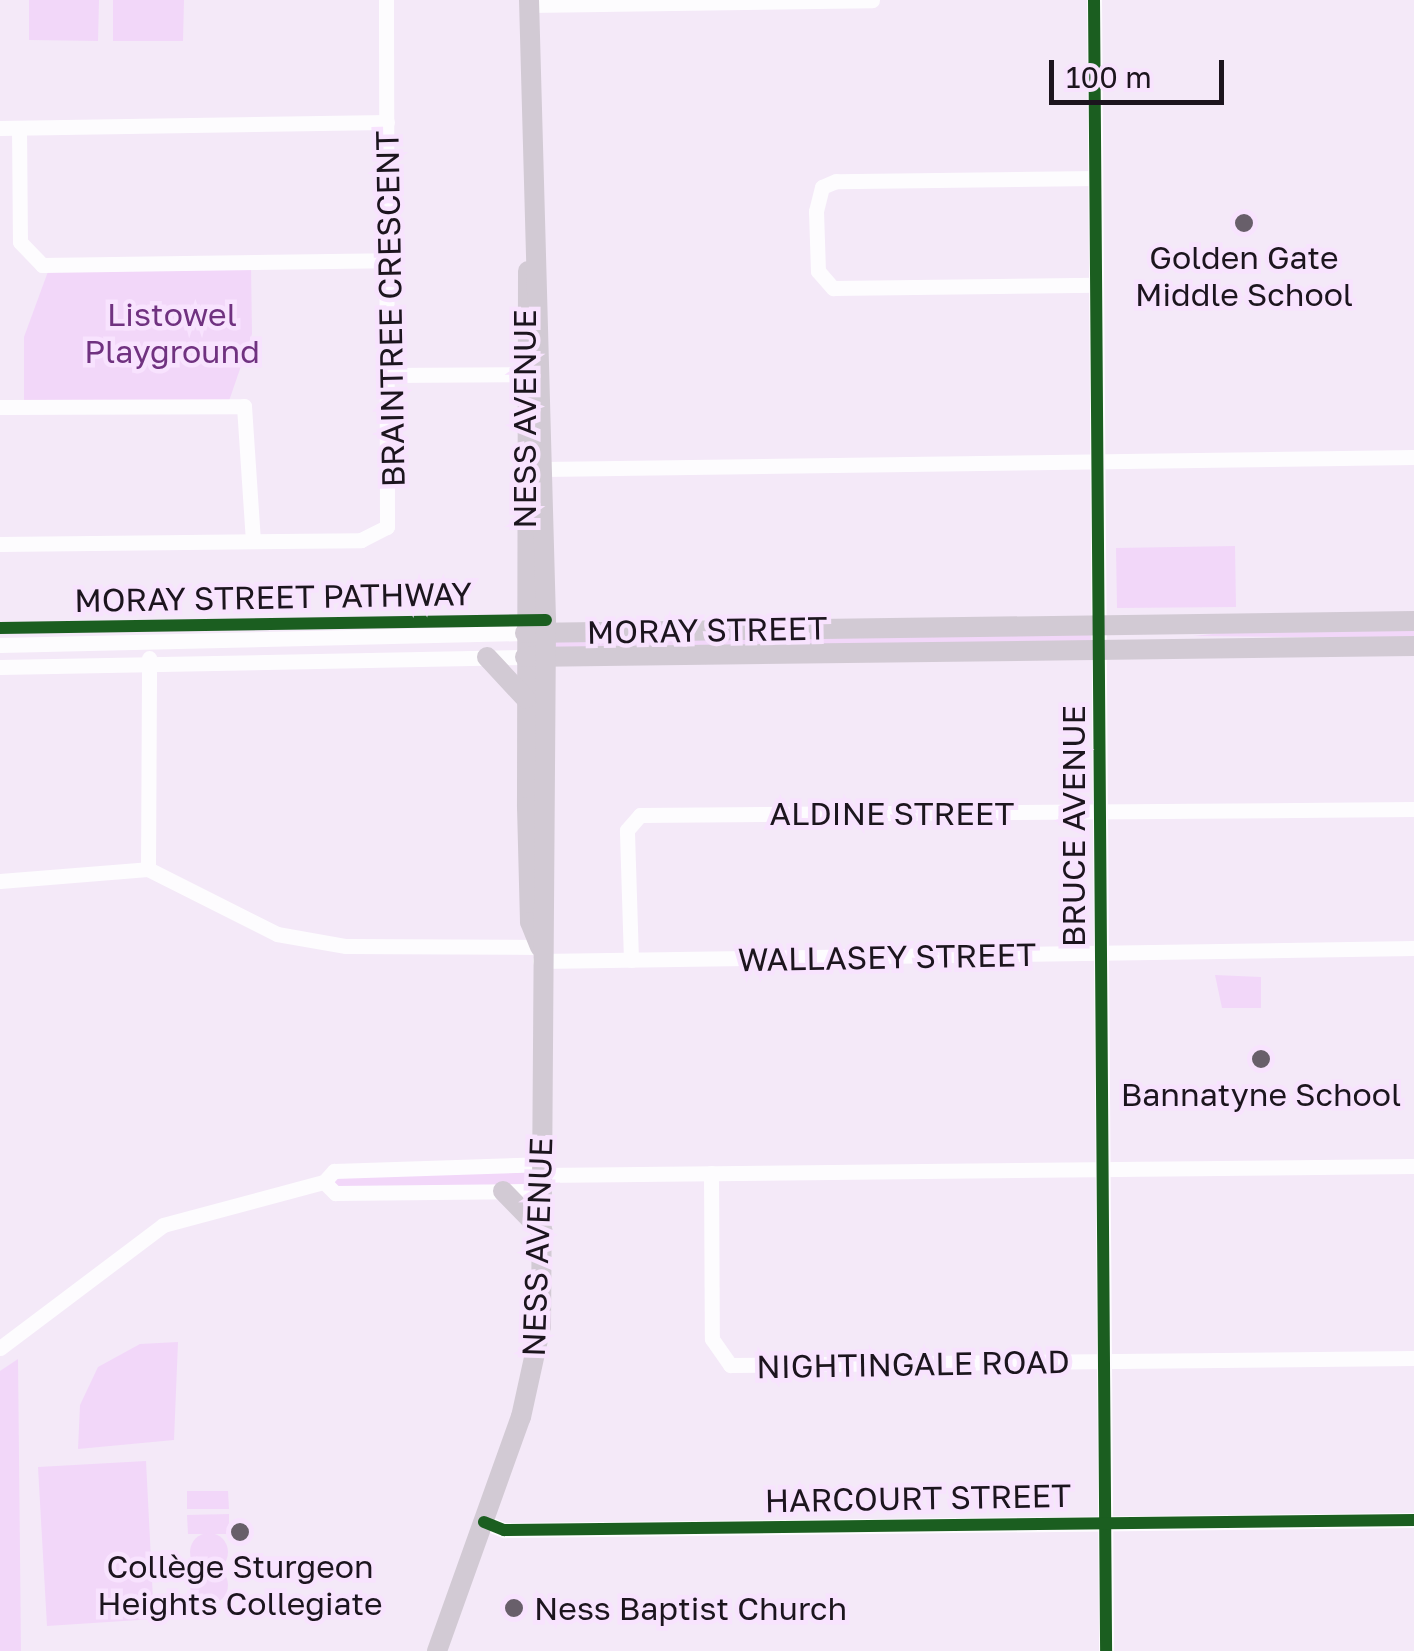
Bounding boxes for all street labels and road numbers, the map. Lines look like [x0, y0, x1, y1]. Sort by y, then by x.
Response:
street label: BRAINTREE CRESCENT [368, 130, 412, 488]
street label: NESS AVENUE [505, 309, 543, 529]
street label: MORAY STREET PATHWAY [74, 574, 472, 620]
street label: MORAY STREET [586, 609, 828, 651]
street label: BRUCE AVENUE [1054, 705, 1092, 947]
street label: ALDINE STREET [770, 794, 1014, 832]
street label: WALLASEY STREET [737, 935, 1037, 979]
street label: NESS AVENUE [514, 1137, 560, 1357]
street label: NIGHTINGALE ROAD [756, 1342, 1070, 1386]
street label: HARCOURT STREET [764, 1476, 1072, 1520]

